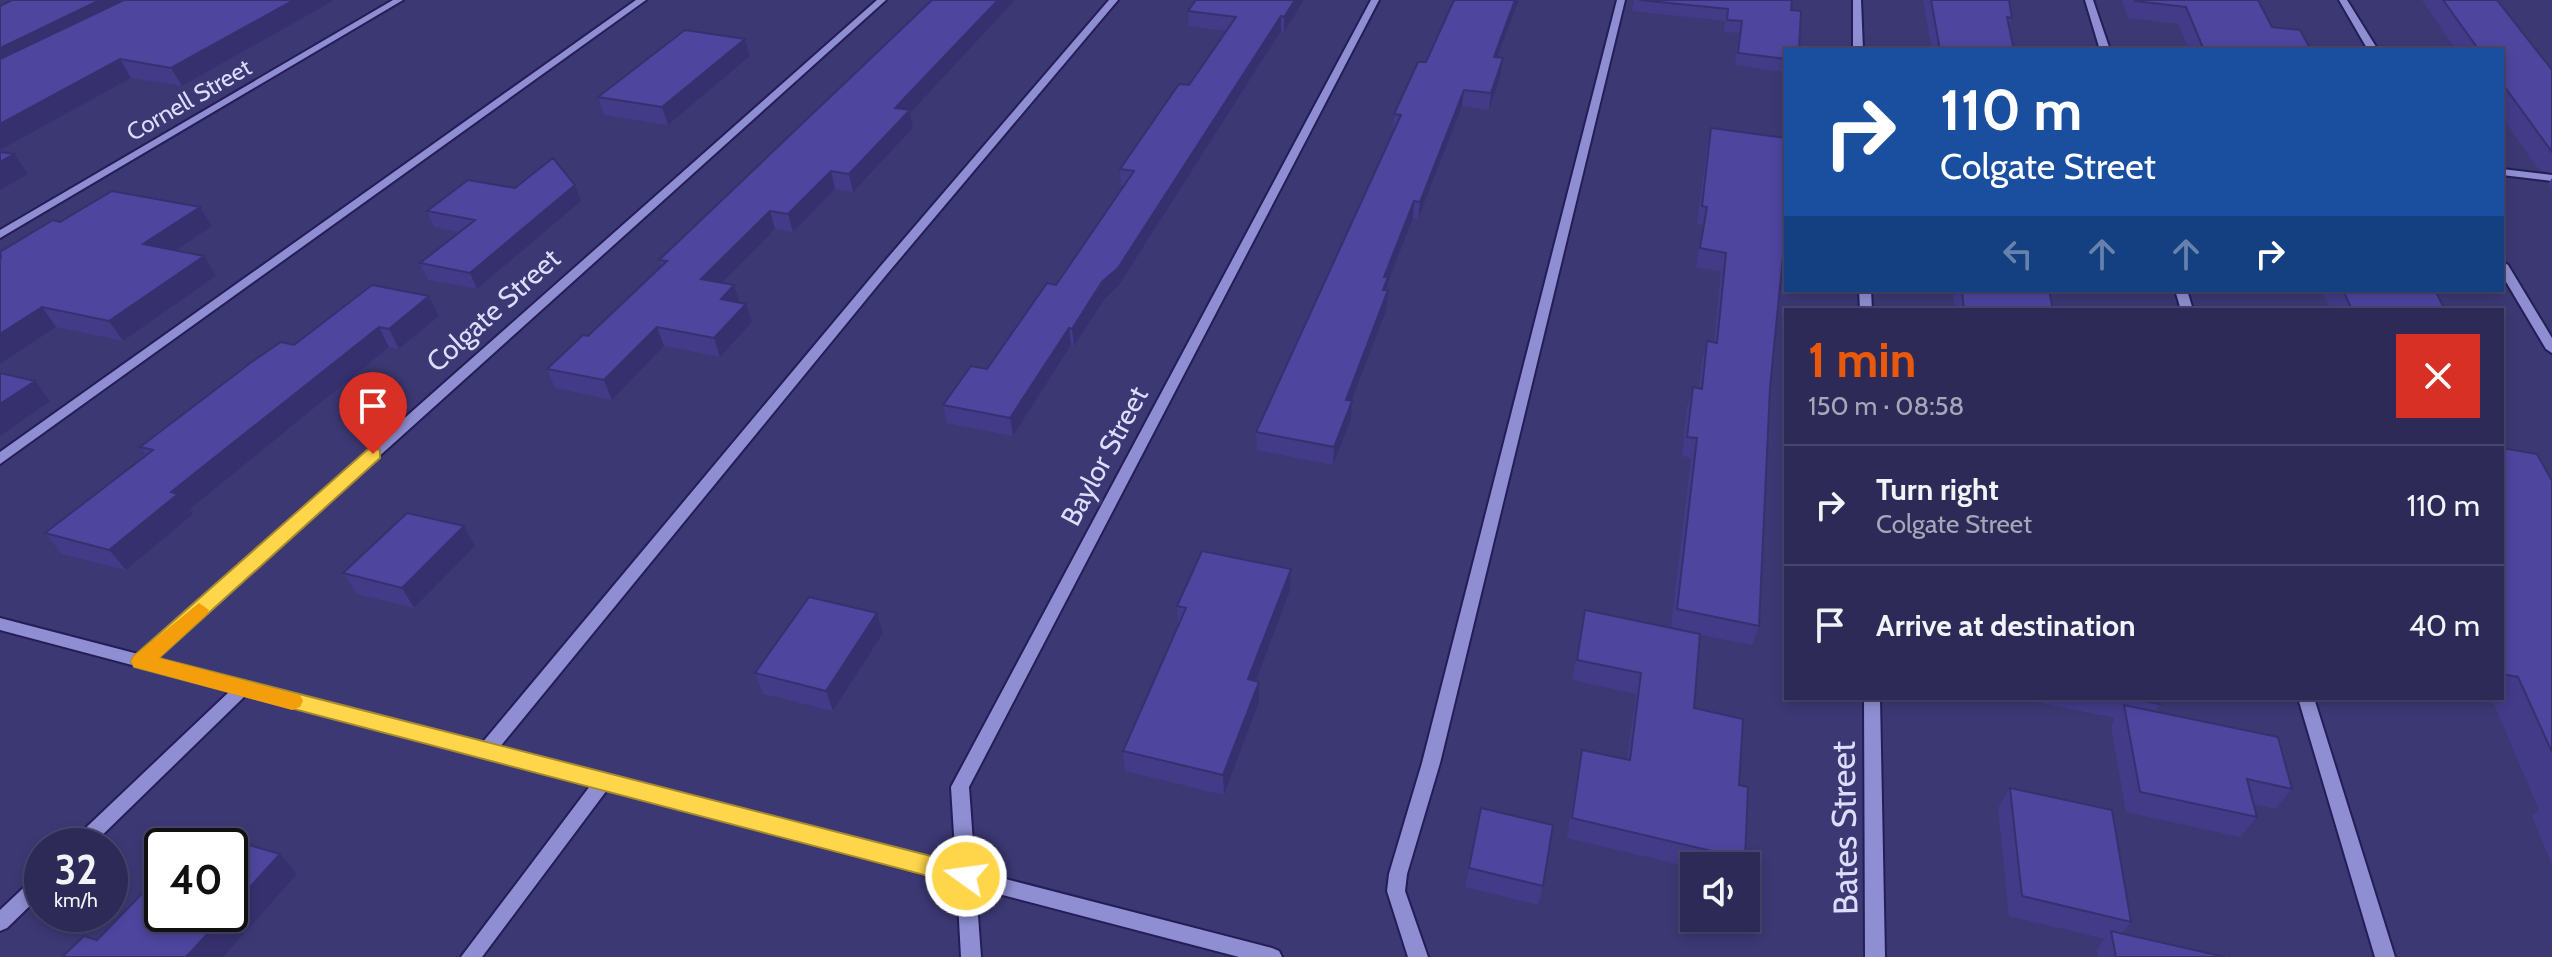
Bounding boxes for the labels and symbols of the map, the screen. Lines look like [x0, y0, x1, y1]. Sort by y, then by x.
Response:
street label: Cornell Street [121, 52, 256, 147]
street label: Colgate Street [419, 241, 567, 379]
pin [339, 372, 407, 454]
street label: Baylor Street [1053, 381, 1155, 531]
street label: Bates Street [1821, 741, 1867, 915]
speed limit sign: 40 [144, 828, 248, 932]
position arrow [924, 834, 1008, 918]

